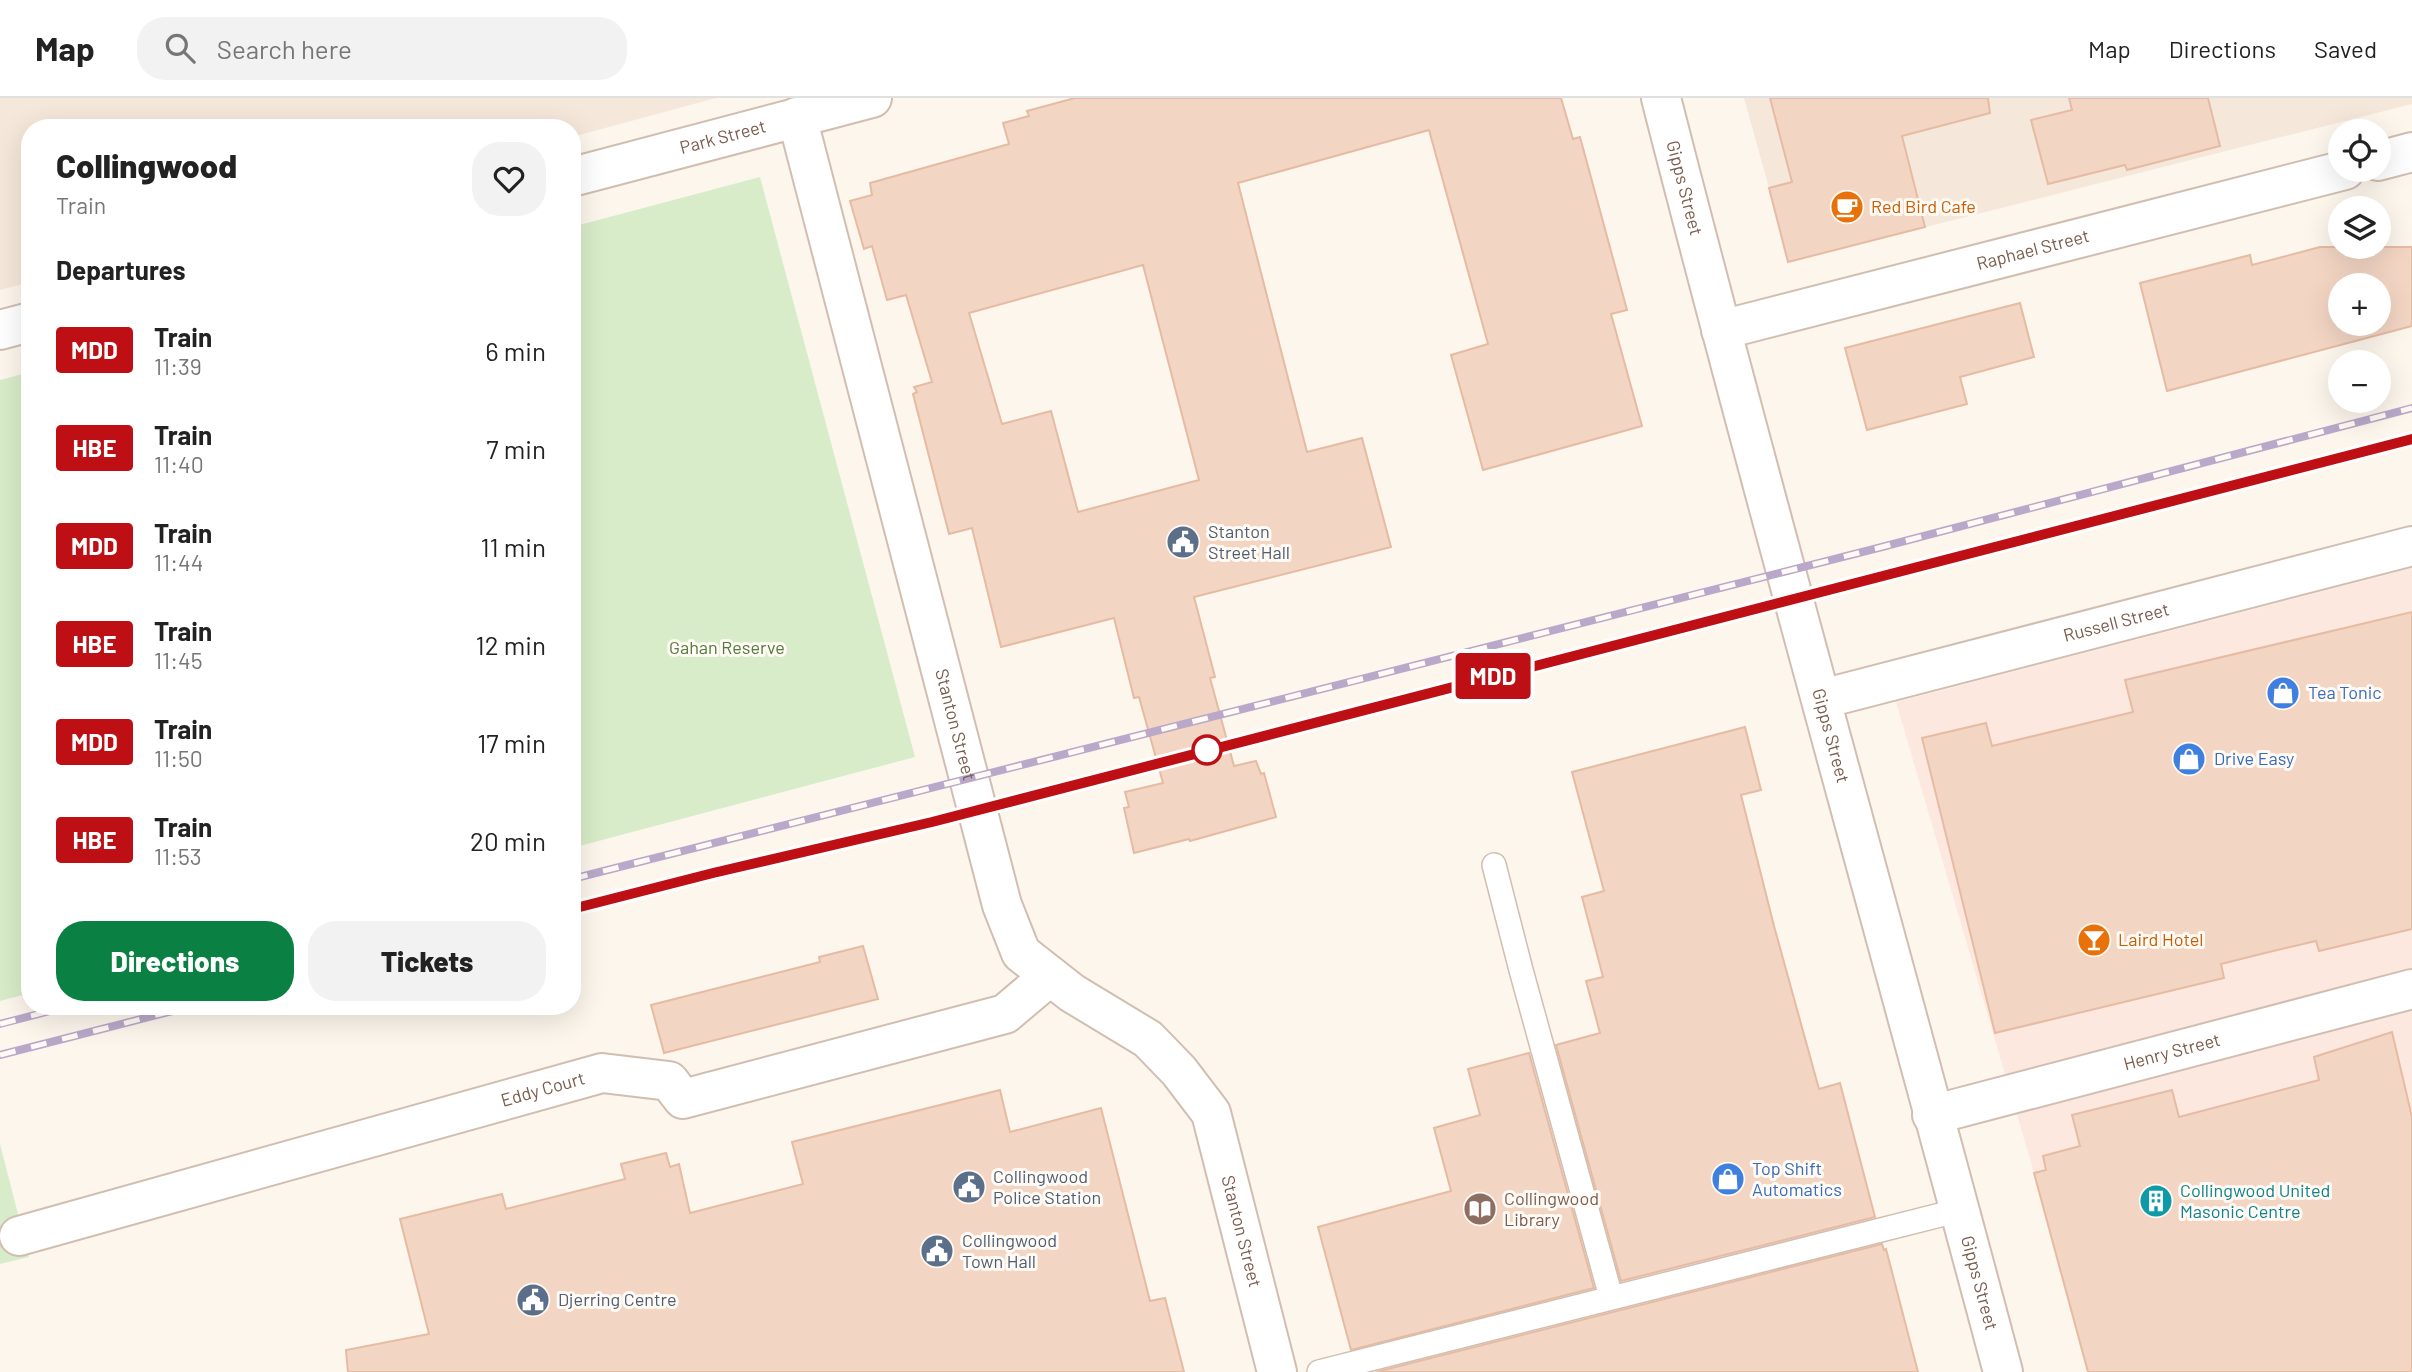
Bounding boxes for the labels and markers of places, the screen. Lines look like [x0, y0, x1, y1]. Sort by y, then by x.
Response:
cafe icon: Red Bird Cafe [1828, 188, 1866, 226]
place label: Red Bird Cafe [1871, 195, 1976, 217]
place label: Stanton Street Hall [1208, 520, 1290, 563]
public building icon: Stanton Street Hall [1164, 523, 1202, 561]
shop icon: Tea Tonic [2264, 674, 2302, 712]
place label: Tea Tonic [2308, 681, 2382, 703]
unlabelled marker [1192, 735, 1222, 765]
shop icon: Drive Easy [2170, 740, 2208, 778]
place label: Drive Easy [2214, 747, 2294, 769]
bar icon: Laird Hotel [2075, 921, 2113, 959]
place label: Laird Hotel [2118, 928, 2203, 950]
place label: Top Shift Automatics [1752, 1157, 1842, 1200]
shop icon: Top Shift Automatics [1709, 1160, 1747, 1198]
place label: Collingwood Police Station [993, 1165, 1101, 1208]
public building icon: Collingwood Police Station [950, 1168, 988, 1206]
place label: Collingwood United Masonic Centre [2180, 1179, 2330, 1222]
building icon: Collingwood United Masonic Centre [2137, 1182, 2175, 1220]
place label: Collingwood Library [1504, 1187, 1599, 1230]
library icon: Collingwood Library [1461, 1190, 1499, 1228]
place label: Collingwood Town Hall [962, 1229, 1057, 1272]
public building icon: Collingwood Town Hall [918, 1232, 956, 1270]
public building icon: Djerring Centre [514, 1281, 552, 1319]
place label: Djerring Centre [558, 1288, 677, 1310]

